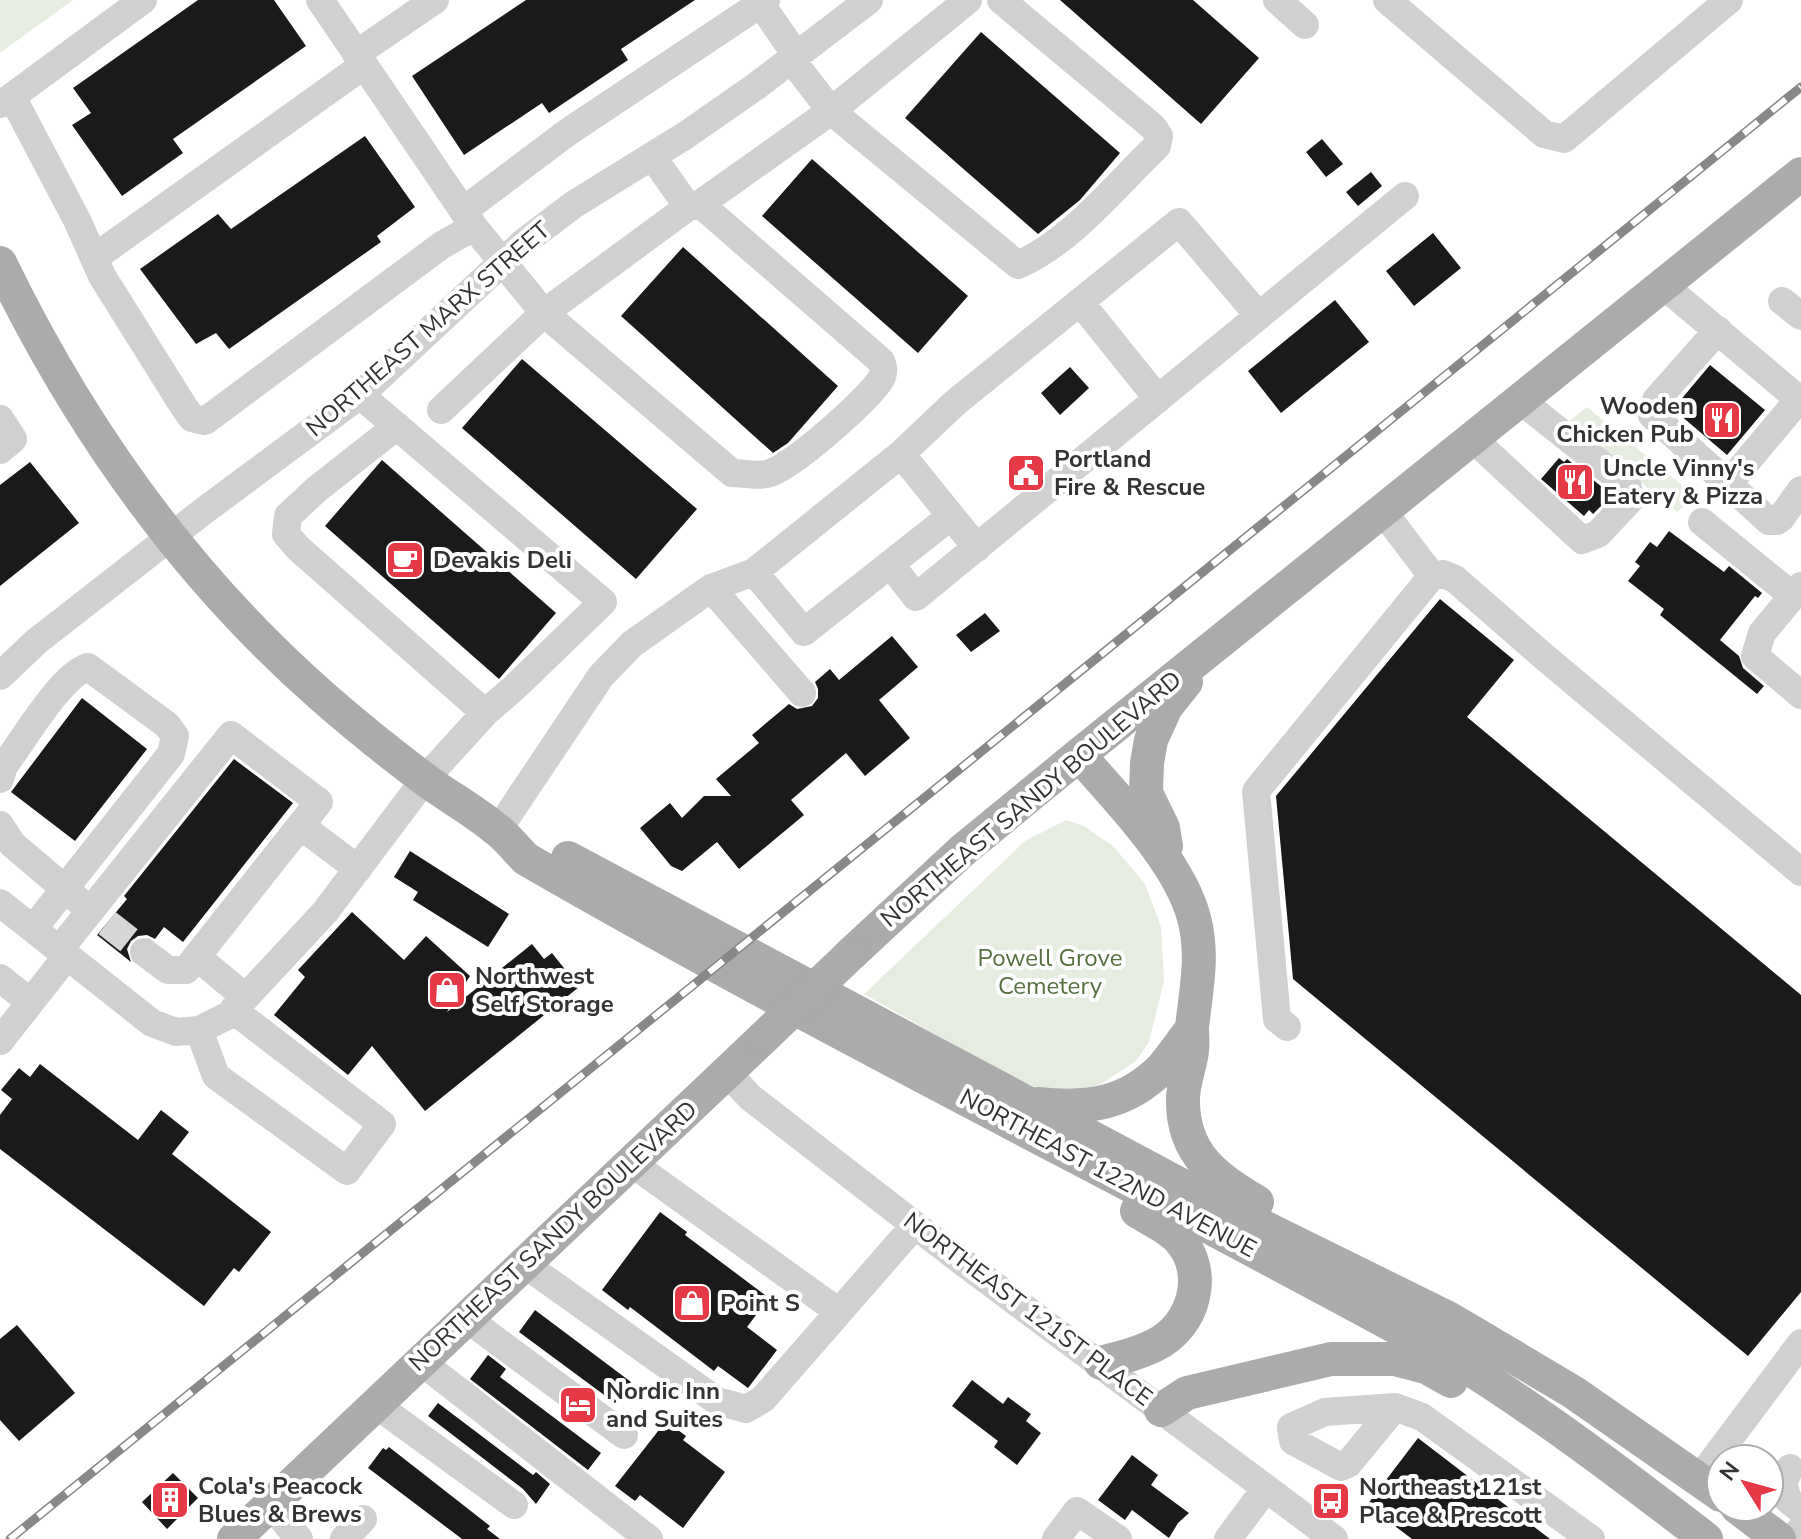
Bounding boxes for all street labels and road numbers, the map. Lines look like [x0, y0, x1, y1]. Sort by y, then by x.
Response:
street label: NORTHEAST MARX STREET [299, 214, 557, 444]
street label: NORTHEAST SANDY BOULEVARD [874, 664, 1188, 934]
street label: NORTHEAST 122ND AVENUE [954, 1081, 1262, 1265]
street label: NORTHEAST SANDY BOULEVARD [402, 1094, 704, 1378]
street label: NORTHEAST 121ST PLACE [897, 1205, 1159, 1413]

